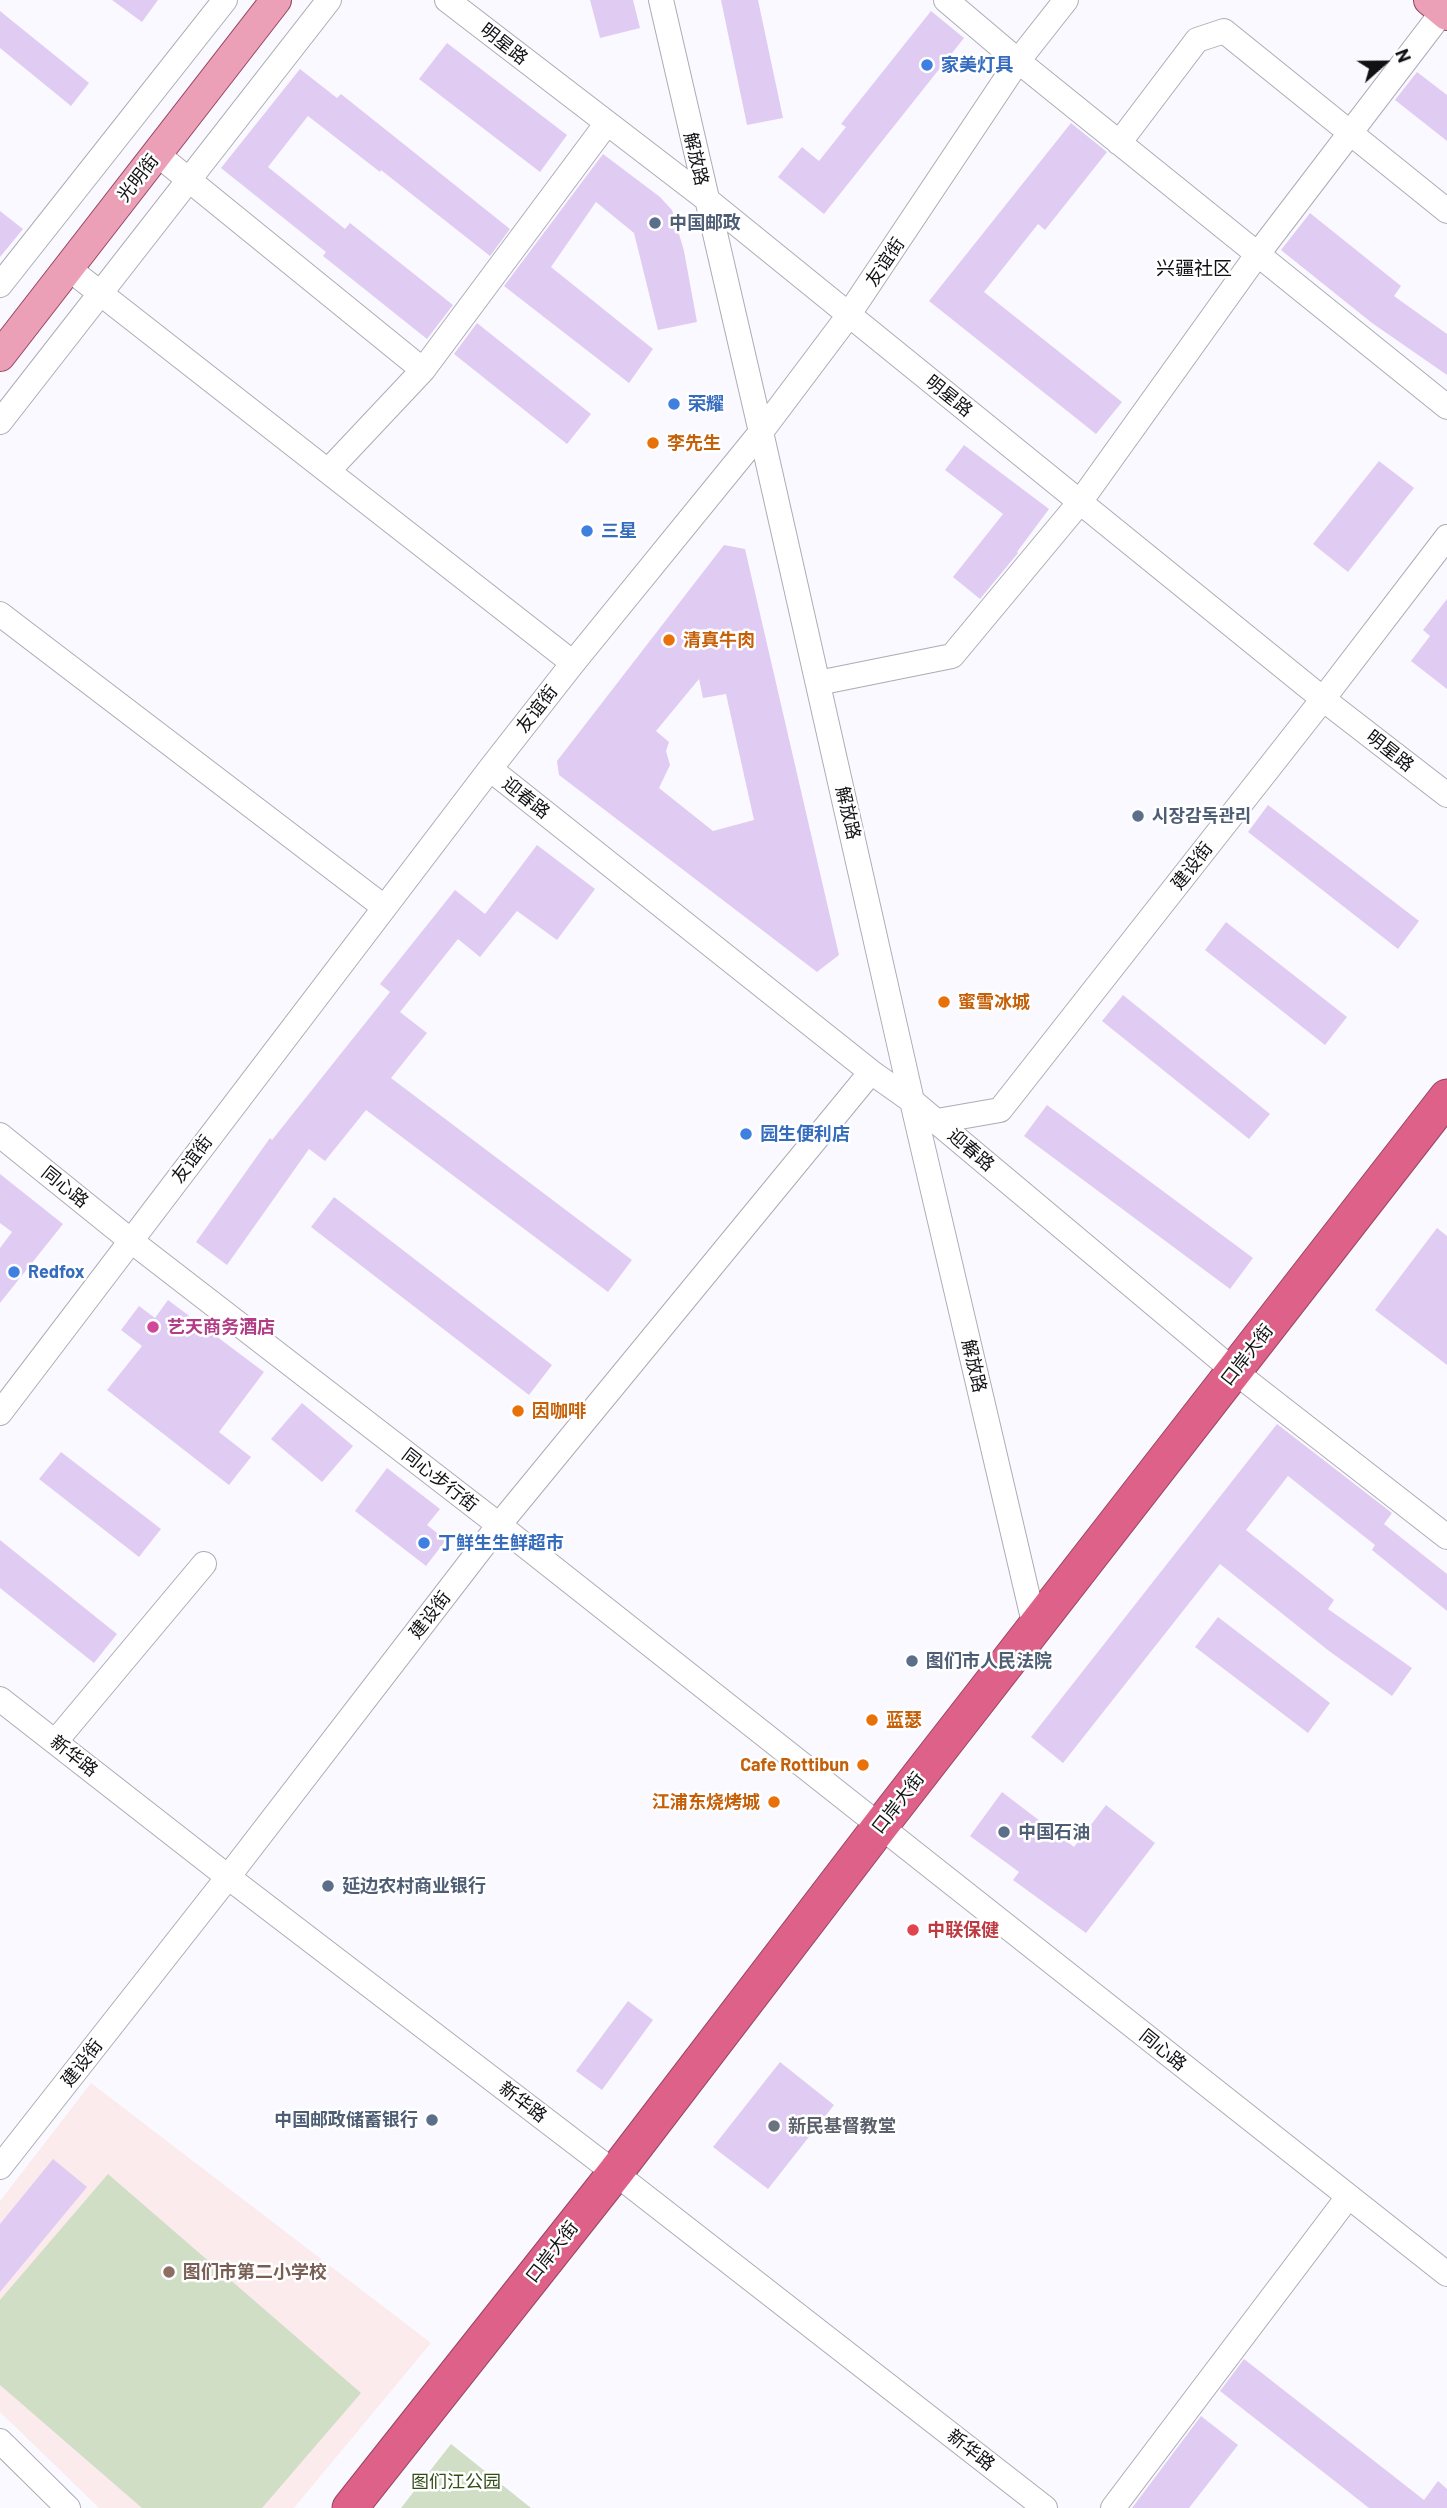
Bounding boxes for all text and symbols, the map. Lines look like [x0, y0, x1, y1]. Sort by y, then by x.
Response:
street label: 明星路 [476, 19, 532, 69]
north arrow [1349, 28, 1419, 98]
text: N [1391, 45, 1417, 65]
place label: 家美灯具 [941, 54, 1013, 76]
marker: 家美灯具 [919, 57, 935, 73]
street label: 解放路 [679, 130, 713, 188]
street label: 光明街 [113, 150, 163, 206]
place label: 中国邮政 [669, 212, 741, 234]
marker: 中国邮政 [647, 215, 663, 231]
street label: 友谊街 [861, 234, 909, 290]
district label: 兴疆社区 [1156, 258, 1232, 280]
street label: 明星路 [921, 371, 977, 421]
place label: 荣耀 [688, 393, 724, 415]
marker: 荣耀 [666, 396, 682, 412]
place label: 李先生 [667, 432, 721, 454]
marker: 李先生 [645, 435, 661, 451]
place label: 三星 [601, 520, 637, 542]
marker: 三星 [579, 523, 595, 539]
place label: 清真牛肉 [683, 629, 755, 651]
marker: 清真牛肉 [661, 632, 677, 648]
street label: 友谊街 [512, 681, 562, 737]
street label: 明星路 [1362, 726, 1418, 776]
street label: 迎春路 [498, 773, 554, 823]
street label: 解放路 [831, 784, 865, 842]
place label: 시장감독관리 [1152, 805, 1251, 827]
marker: 시장감독관리 [1130, 808, 1146, 824]
street label: 建设街 [1167, 838, 1217, 894]
place label: 蜜雪冰城 [958, 991, 1030, 1013]
marker: 蜜雪冰城 [936, 994, 952, 1010]
place label: 园生便利店 [760, 1123, 850, 1145]
street label: 迎春路 [943, 1124, 999, 1176]
marker: 园生便利店 [738, 1126, 754, 1142]
street label: 友谊街 [167, 1131, 217, 1187]
street label: 同心路 [37, 1162, 93, 1212]
place label: Redfox [28, 1261, 85, 1283]
marker: Redfox [6, 1264, 22, 1280]
place label: 艺天商务酒店 [167, 1316, 275, 1338]
marker: 艺天商务酒店 [145, 1319, 161, 1335]
street label: 口岸大街 [1216, 1320, 1278, 1390]
street label: 解放路 [957, 1337, 991, 1395]
place label: 因咖啡 [532, 1400, 586, 1422]
marker: 因咖啡 [510, 1403, 526, 1419]
street label: 同心步行街 [398, 1444, 482, 1516]
place label: 丁鲜生生鲜超市 [438, 1532, 564, 1554]
marker: 丁鲜生生鲜超市 [416, 1535, 432, 1551]
street label: 建设街 [405, 1587, 455, 1643]
place label: 图们市人民法院 [926, 1650, 1052, 1672]
marker: 图们市人民法院 [904, 1653, 920, 1669]
place label: 蓝瑟 [886, 1709, 922, 1731]
marker: 蓝瑟 [864, 1712, 880, 1728]
street label: 新华路 [46, 1731, 102, 1781]
place label: Cafe Rottibun [740, 1754, 849, 1776]
marker: Cafe Rottibun [855, 1757, 871, 1773]
street label: 口岸大街 [867, 1768, 929, 1838]
place label: 江浦东烧烤城 [652, 1791, 760, 1813]
marker: 江浦东烧烤城 [766, 1794, 782, 1810]
place label: 中国石油 [1018, 1821, 1090, 1843]
marker: 中国石油 [996, 1824, 1012, 1840]
place label: 延边农村商业银行 [342, 1875, 486, 1897]
marker: 延边农村商业银行 [320, 1878, 336, 1894]
place label: 中联保健 [927, 1919, 999, 1941]
marker: 中联保健 [905, 1922, 921, 1938]
street label: 同心路 [1135, 2025, 1191, 2075]
street label: 建设街 [57, 2035, 107, 2091]
street label: 新华路 [495, 2077, 551, 2127]
place label: 中国邮政储蓄银行 [274, 2109, 418, 2131]
marker: 中国邮政储蓄银行 [424, 2112, 440, 2128]
place label: 新民基督教堂 [788, 2115, 896, 2137]
marker: 新民基督教堂 [766, 2118, 782, 2134]
street label: 口岸大街 [521, 2217, 583, 2287]
place label: 图们市第二小学校 [183, 2261, 327, 2283]
marker: 图们市第二小学校 [161, 2264, 177, 2280]
street label: 新华路 [943, 2425, 999, 2475]
park label: 图们江公园 [411, 2471, 501, 2493]

